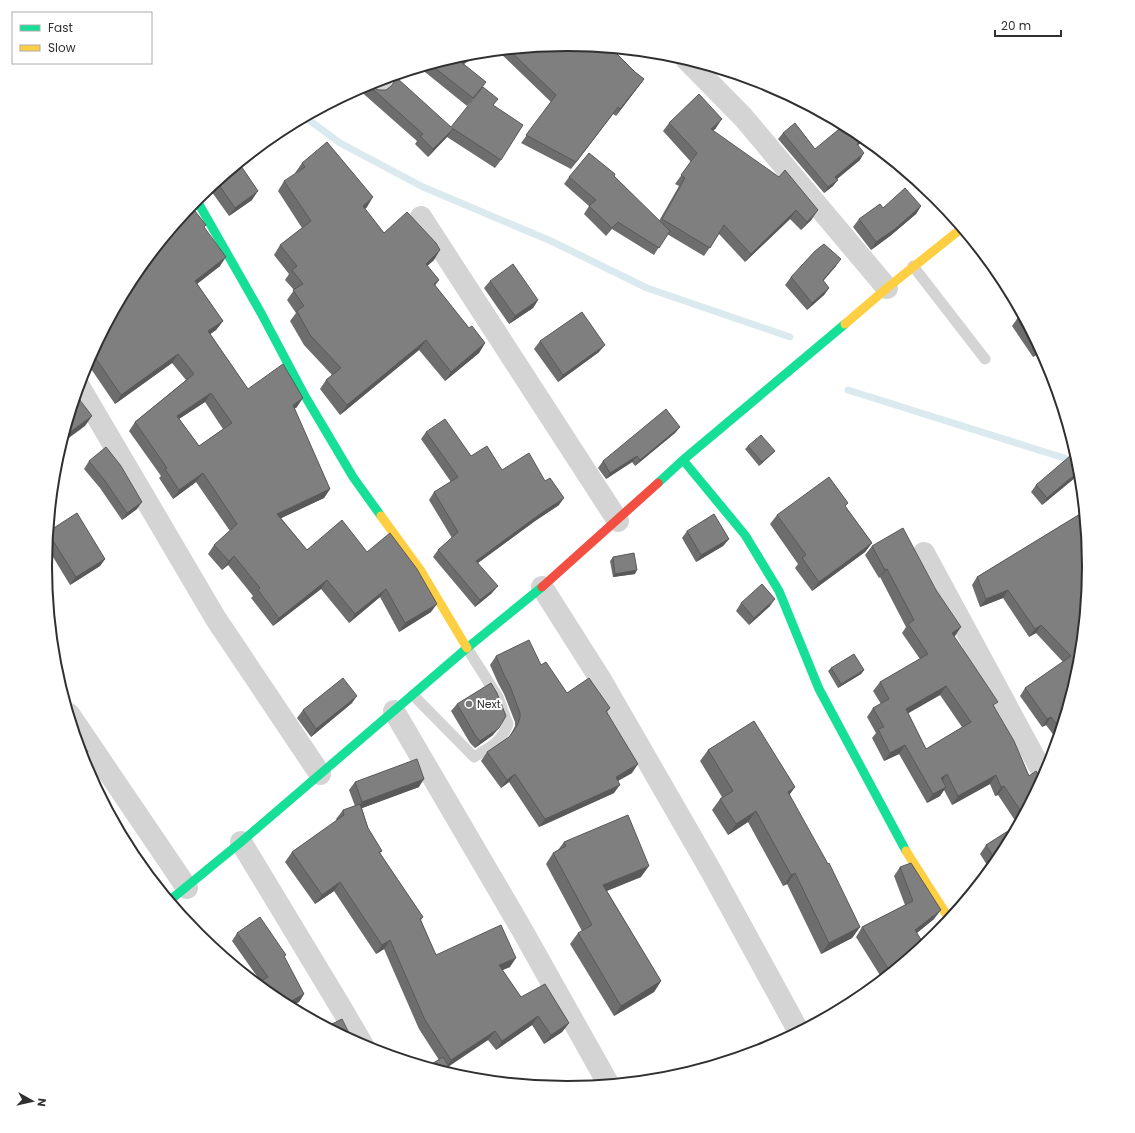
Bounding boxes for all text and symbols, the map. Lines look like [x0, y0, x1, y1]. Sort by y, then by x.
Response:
legend [12, 12, 152, 64]
scale bar [995, 12, 1061, 38]
text: 20 m [1001, 17, 1031, 34]
text: Fast [48, 19, 73, 36]
text: Slow [48, 39, 76, 56]
place label: Next [477, 696, 501, 712]
marker: Next [464, 699, 474, 709]
north arrow [12, 1081, 52, 1121]
text: N [33, 1097, 50, 1108]

